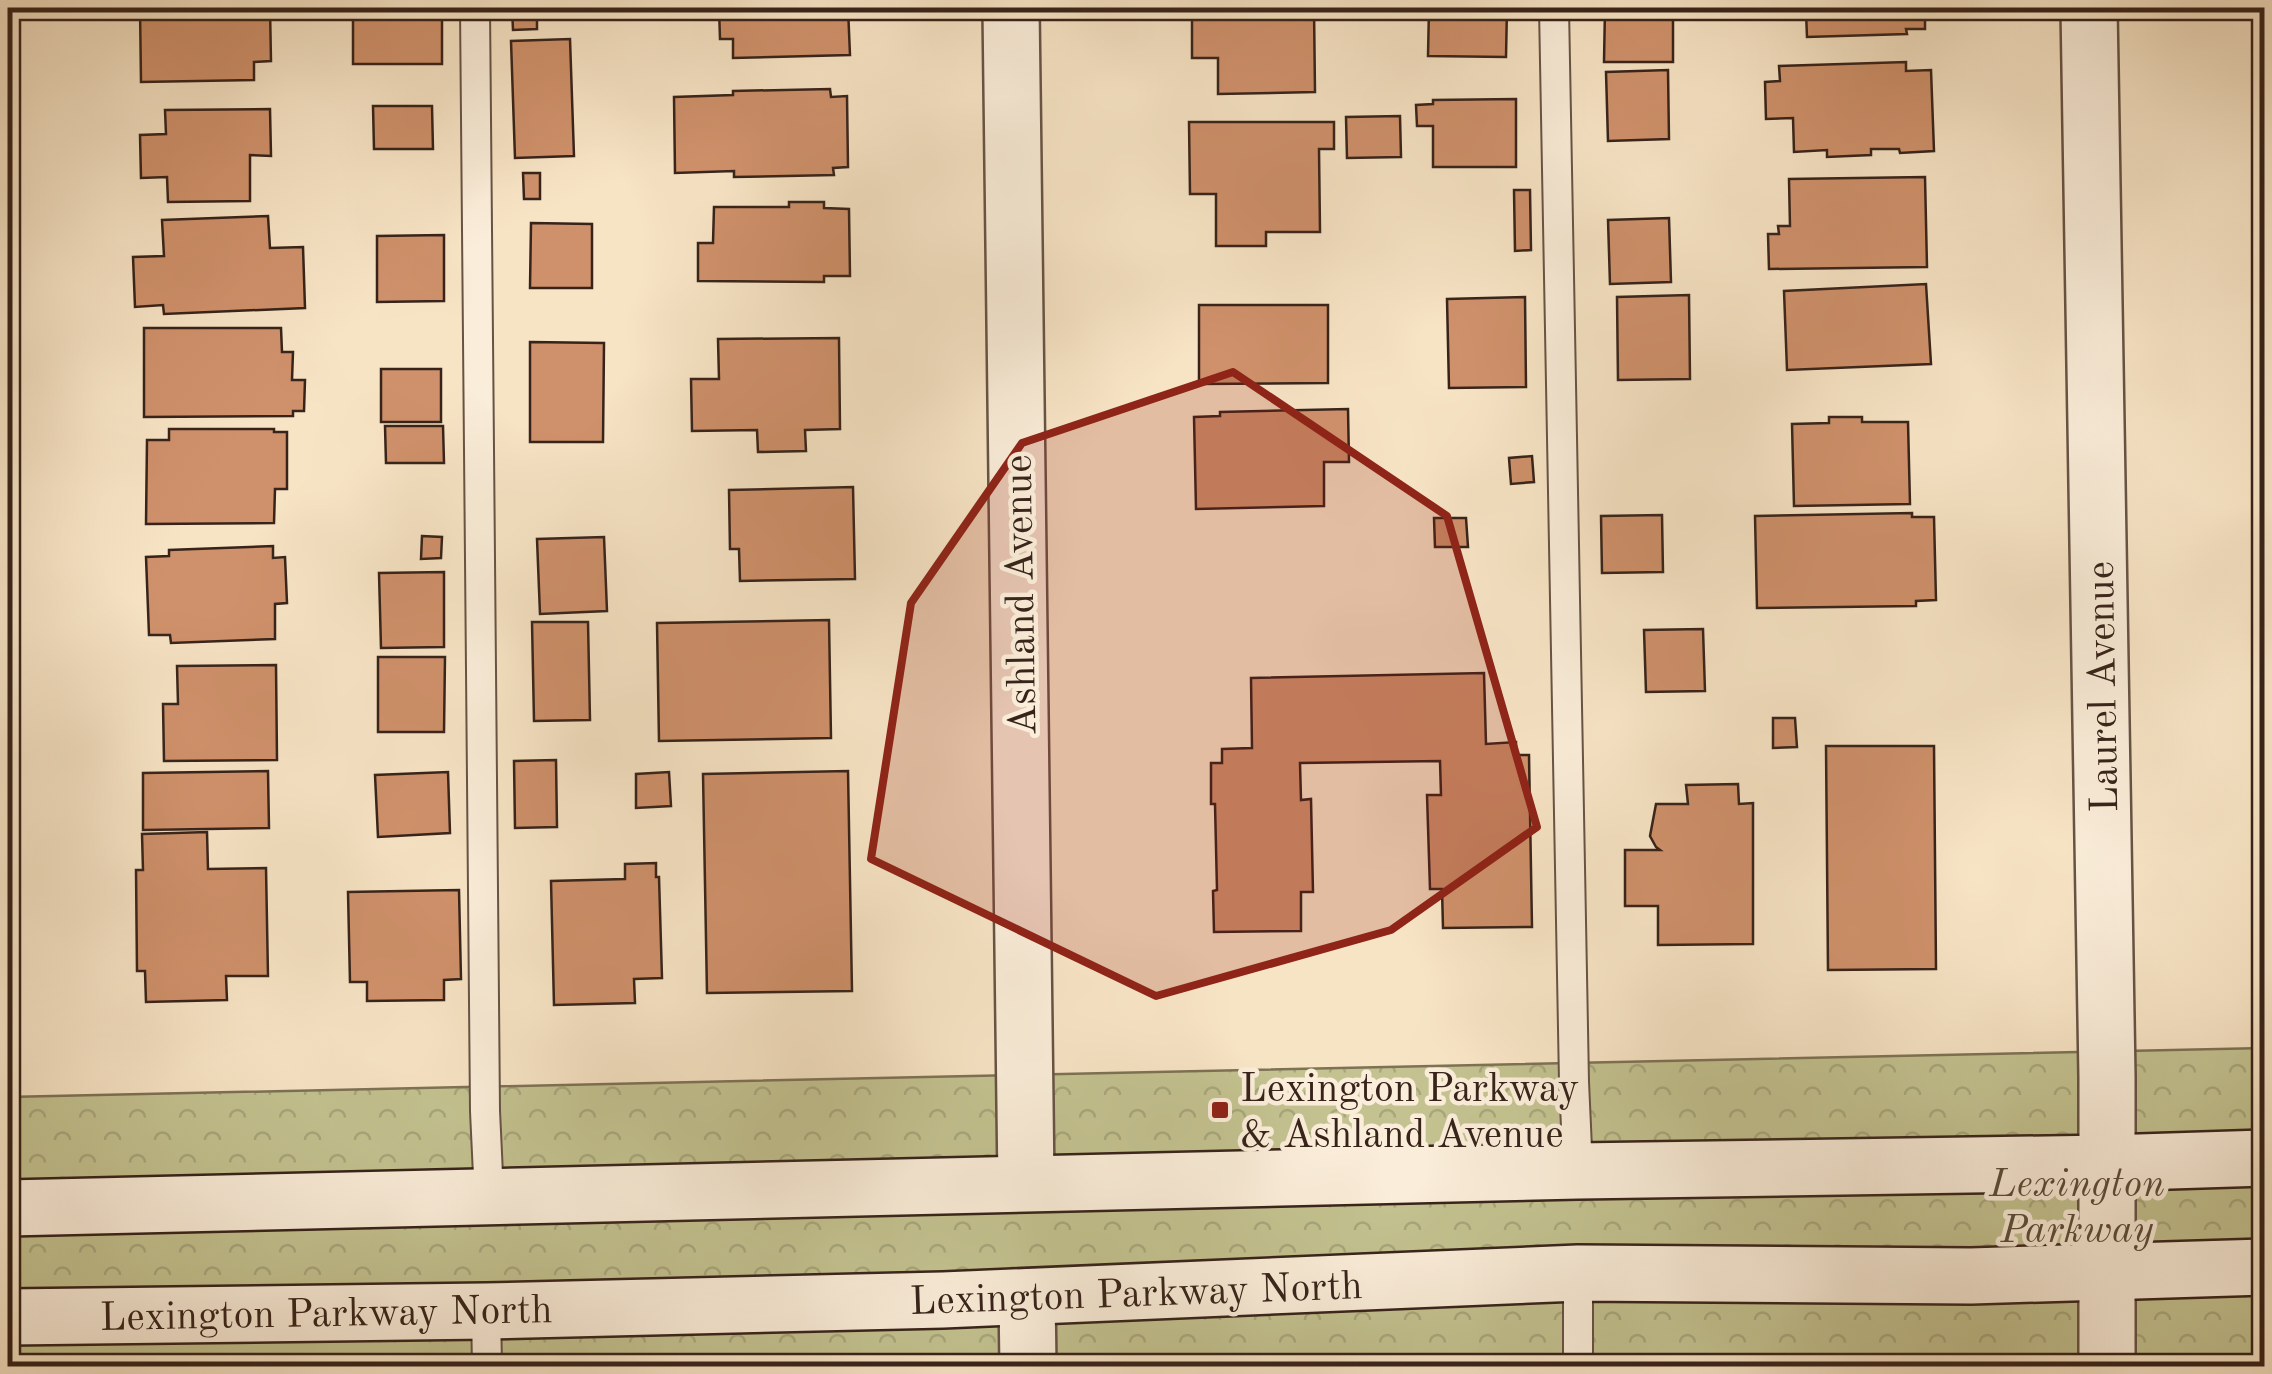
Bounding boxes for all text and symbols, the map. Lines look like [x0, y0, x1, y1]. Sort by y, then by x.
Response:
street label: Ashland Avenue [1001, 454, 1045, 736]
street label: Laurel Avenue [2083, 561, 2127, 813]
place label: Lexington Parkway & Ashland Avenue [1240, 1071, 1579, 1157]
marker: Lexington Parkway & Ashland Avenue [1209, 1099, 1231, 1121]
park label: Lexington Parkway [1988, 1166, 2165, 1252]
street label: Lexington Parkway North [909, 1268, 1363, 1324]
street label: Lexington Parkway North [99, 1292, 553, 1340]

